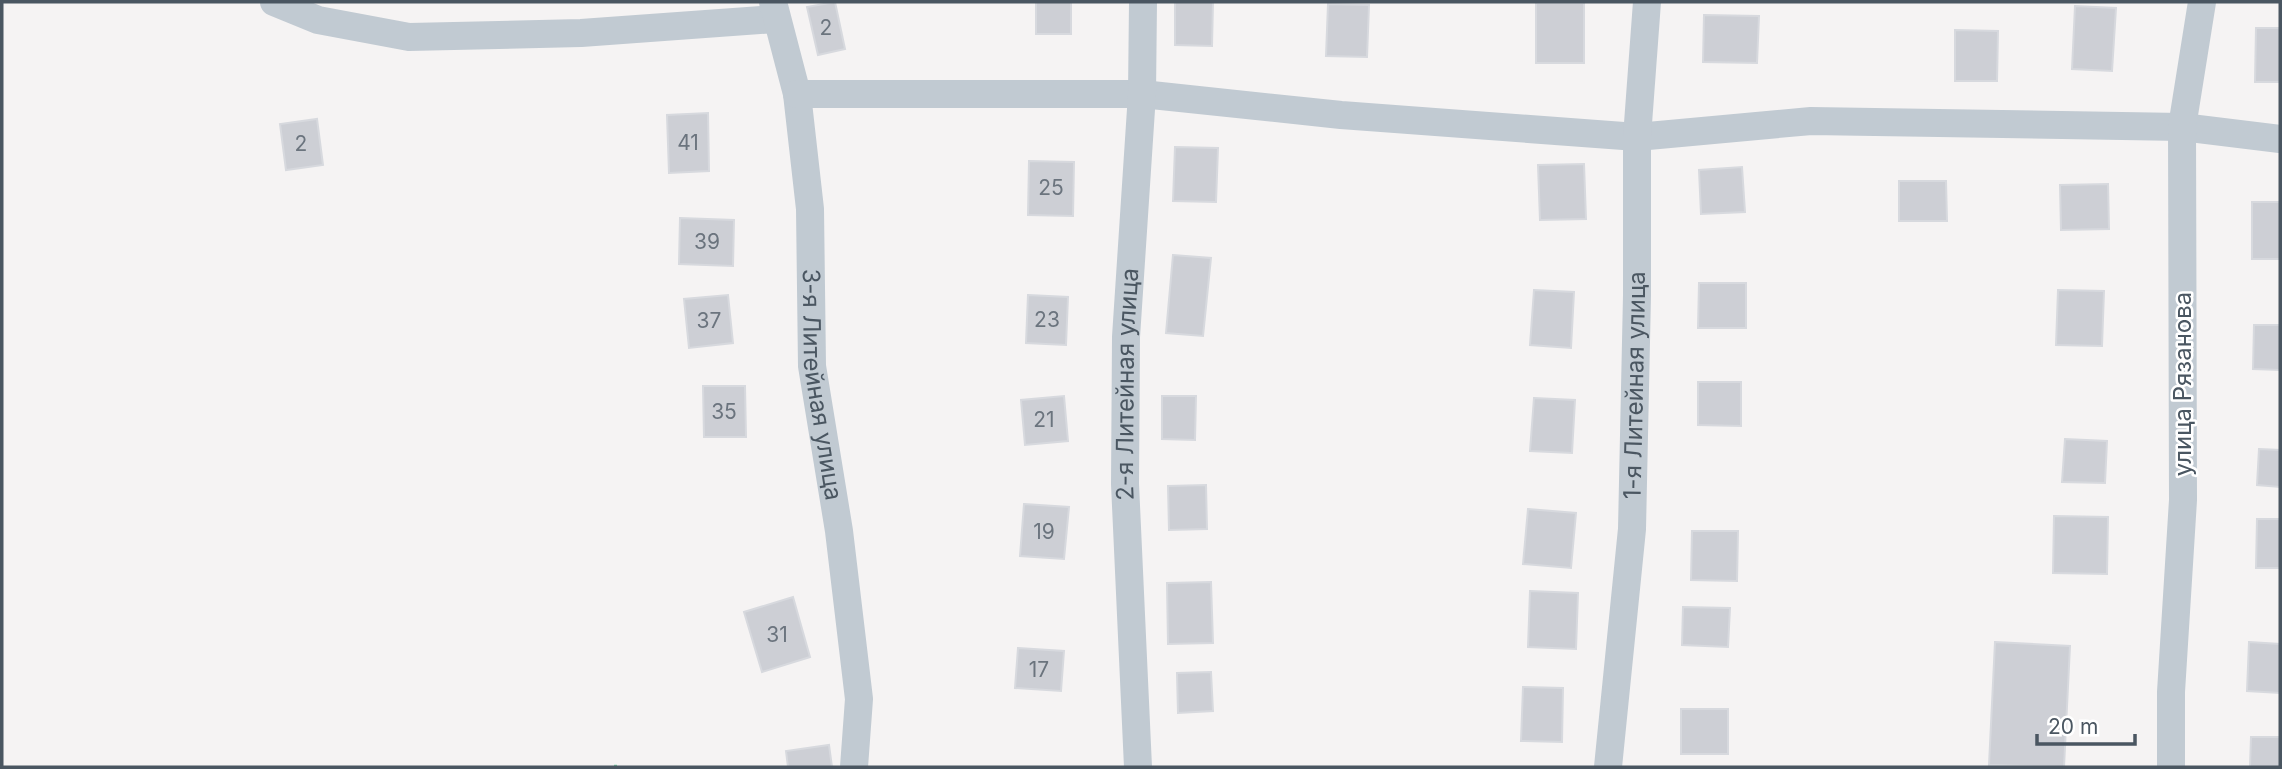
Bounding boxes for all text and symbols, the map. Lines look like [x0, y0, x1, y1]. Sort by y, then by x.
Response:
house number: 2 [820, 15, 832, 40]
house number: 41 [677, 130, 699, 155]
house number: 2 [295, 131, 307, 156]
house number: 25 [1038, 175, 1064, 200]
house number: 39 [694, 229, 720, 254]
street label: 2-я Литейная улица [1110, 267, 1145, 501]
street label: 3-я Литейная улица [797, 268, 849, 502]
street label: 1-я Литейная улица [1618, 271, 1651, 500]
street label: улица Рязанова [2168, 292, 2197, 476]
house number: 23 [1034, 307, 1060, 332]
house number: 37 [697, 308, 721, 333]
house number: 35 [711, 399, 737, 424]
house number: 21 [1033, 407, 1055, 432]
house number: 19 [1033, 519, 1055, 544]
house number: 31 [766, 622, 788, 647]
house number: 17 [1029, 657, 1049, 682]
scale bar [2037, 702, 2135, 746]
text: 20 m [2048, 714, 2098, 739]

